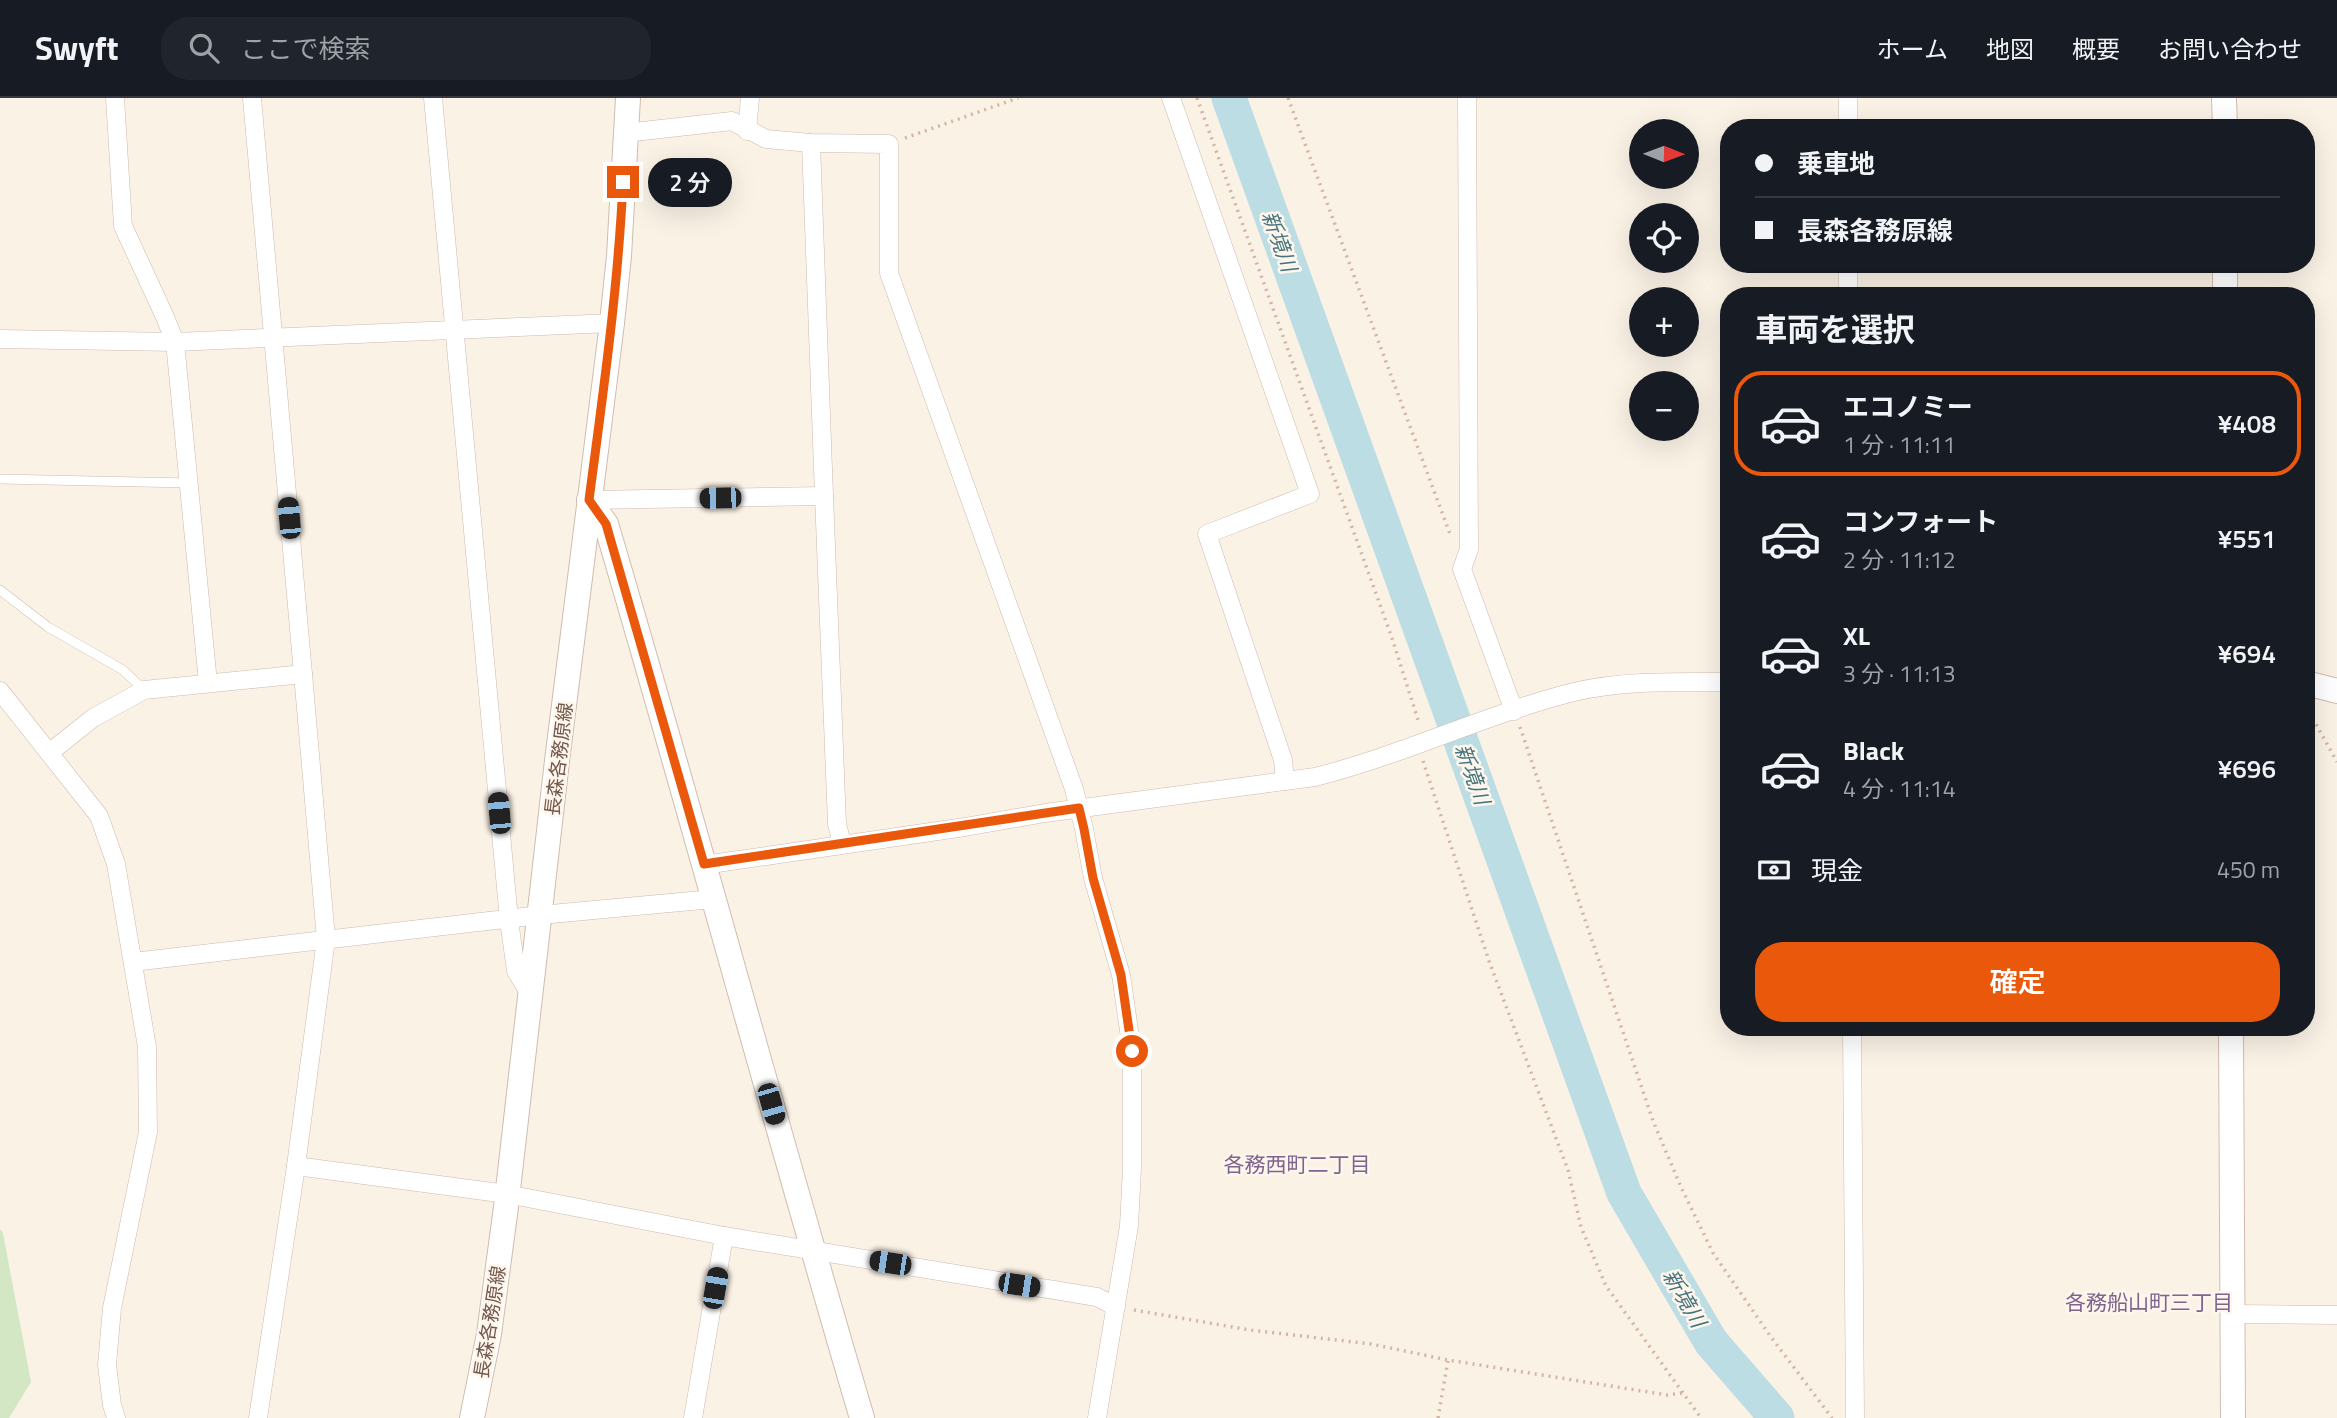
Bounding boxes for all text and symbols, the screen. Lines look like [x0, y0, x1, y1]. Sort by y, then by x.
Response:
search box [161, 17, 651, 80]
text: Swyft [35, 23, 119, 73]
icon: search [185, 29, 223, 67]
text: ここで検索 [241, 29, 371, 68]
text: ホーム [1877, 31, 1948, 67]
text: 地図 [1986, 31, 2034, 67]
text: 概要 [2072, 31, 2120, 67]
text: お問い合わせ [2158, 31, 2302, 67]
north arrow [1629, 119, 1699, 189]
map controls [1629, 119, 1699, 441]
text: 乗車地 [1797, 144, 1875, 183]
callout: 2 分 [648, 158, 732, 206]
text: 2 分 [670, 165, 710, 200]
route end [607, 166, 639, 198]
button: locate [1629, 203, 1699, 273]
water label: 新境川 [1254, 206, 1306, 278]
text: 長森各務原線 [1797, 211, 1953, 250]
button: + [1629, 287, 1699, 357]
text: 車両を選択 [1755, 305, 1915, 353]
button: − [1629, 371, 1699, 441]
text: エコノミー [1843, 387, 1973, 426]
icon: car [1759, 392, 1822, 455]
text: ¥408 [2218, 404, 2276, 443]
text: 1 分 · 11:11 [1843, 427, 1956, 462]
car [699, 487, 742, 509]
car [277, 496, 302, 540]
text: コンフォート [1843, 502, 1998, 541]
icon: car [1759, 507, 1822, 570]
text: ¥551 [2218, 519, 2276, 558]
text: 2 分 · 11:12 [1843, 542, 1956, 577]
text: XL [1843, 616, 1870, 655]
icon: car [1759, 622, 1822, 685]
text: ¥694 [2218, 634, 2276, 673]
text: 3 分 · 11:13 [1843, 656, 1956, 691]
street label: 長森各務原線 [537, 701, 579, 817]
text: Black [1843, 731, 1904, 770]
icon: car [1759, 737, 1822, 800]
water label: 新境川 [1447, 739, 1499, 811]
text: ¥696 [2218, 749, 2276, 788]
text: 4 分 · 11:14 [1843, 771, 1956, 806]
car [487, 791, 512, 835]
icon: cash [1755, 851, 1793, 889]
text: 現金 [1811, 851, 1863, 890]
text: 450 m [2217, 852, 2280, 887]
button: 確定 [1755, 942, 2280, 1022]
route start [1116, 1035, 1148, 1067]
car [756, 1081, 787, 1127]
district label: 各務西町二丁目 [1224, 1148, 1371, 1180]
car [868, 1249, 913, 1277]
street label: 長森各務原線 [466, 1263, 512, 1381]
water label: 新境川 [1655, 1263, 1716, 1335]
car [702, 1265, 729, 1311]
car [997, 1271, 1042, 1299]
district label: 各務船山町三丁目 [2065, 1286, 2233, 1318]

